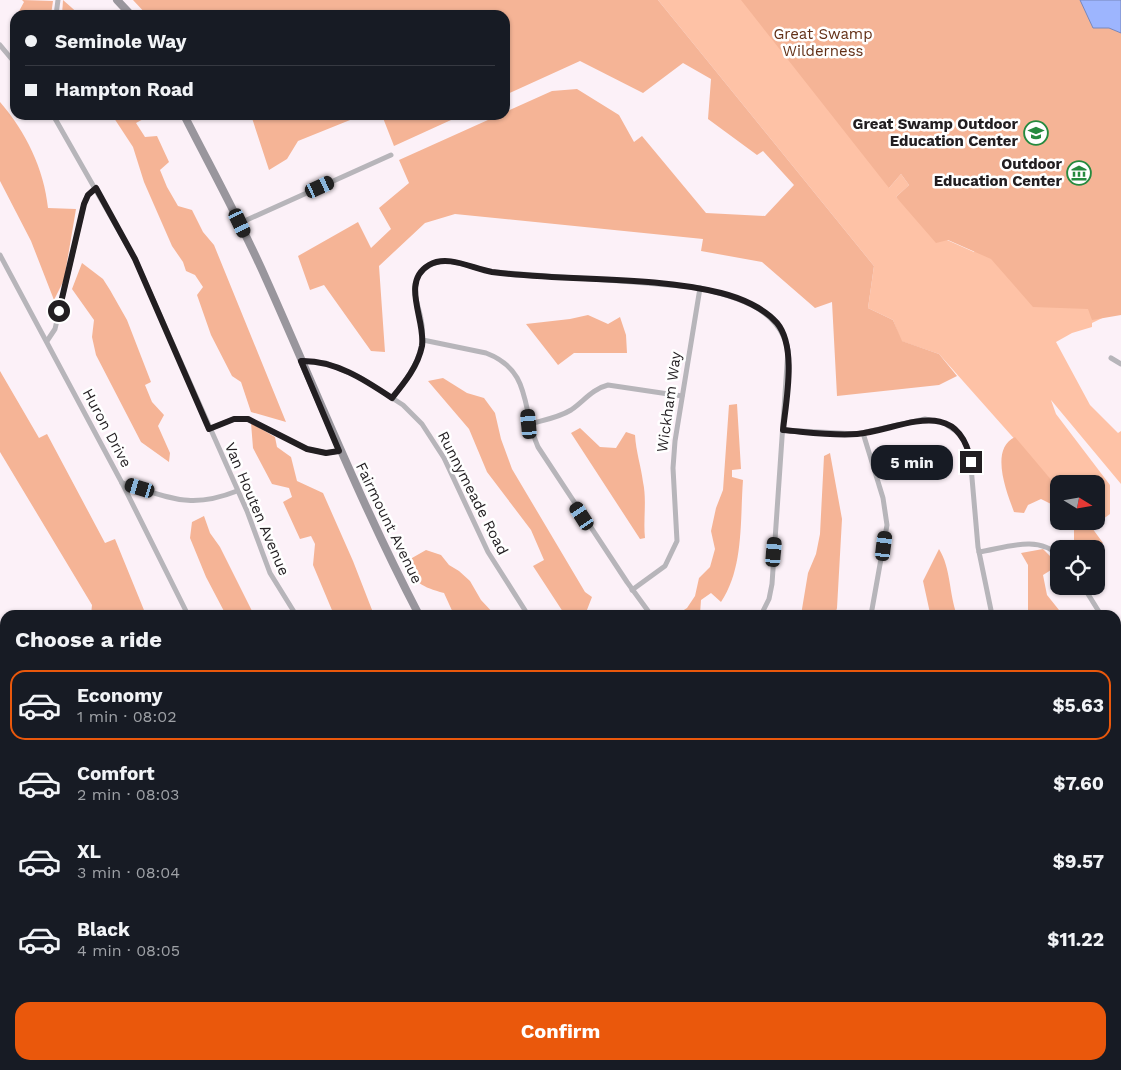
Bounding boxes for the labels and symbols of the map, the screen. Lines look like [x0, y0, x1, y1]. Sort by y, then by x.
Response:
park label: Great Swamp Wilderness [773, 25, 873, 60]
place label: Great Swamp Outdoor Education Center [853, 115, 1019, 150]
school or university icon: Great Swamp Outdoor Education Center [1023, 120, 1049, 146]
place label: Outdoor Education Center [934, 155, 1063, 190]
museum icon: Outdoor Education Center [1066, 160, 1092, 186]
car [303, 174, 336, 200]
car [226, 206, 253, 240]
route start [48, 300, 70, 322]
street label: Wickham Way [653, 350, 685, 454]
street label: Huron Drive [79, 385, 135, 471]
car [520, 408, 537, 440]
street label: Runnymeade Road [434, 428, 512, 558]
street label: Van Houten Avenue [221, 440, 293, 578]
callout: 5 min [871, 444, 954, 480]
route end [960, 451, 982, 473]
street label: Fairmount Avenue [352, 459, 426, 587]
north arrow [1050, 475, 1105, 530]
car [123, 476, 156, 500]
car [567, 499, 596, 533]
car [874, 530, 893, 562]
car [765, 536, 782, 568]

